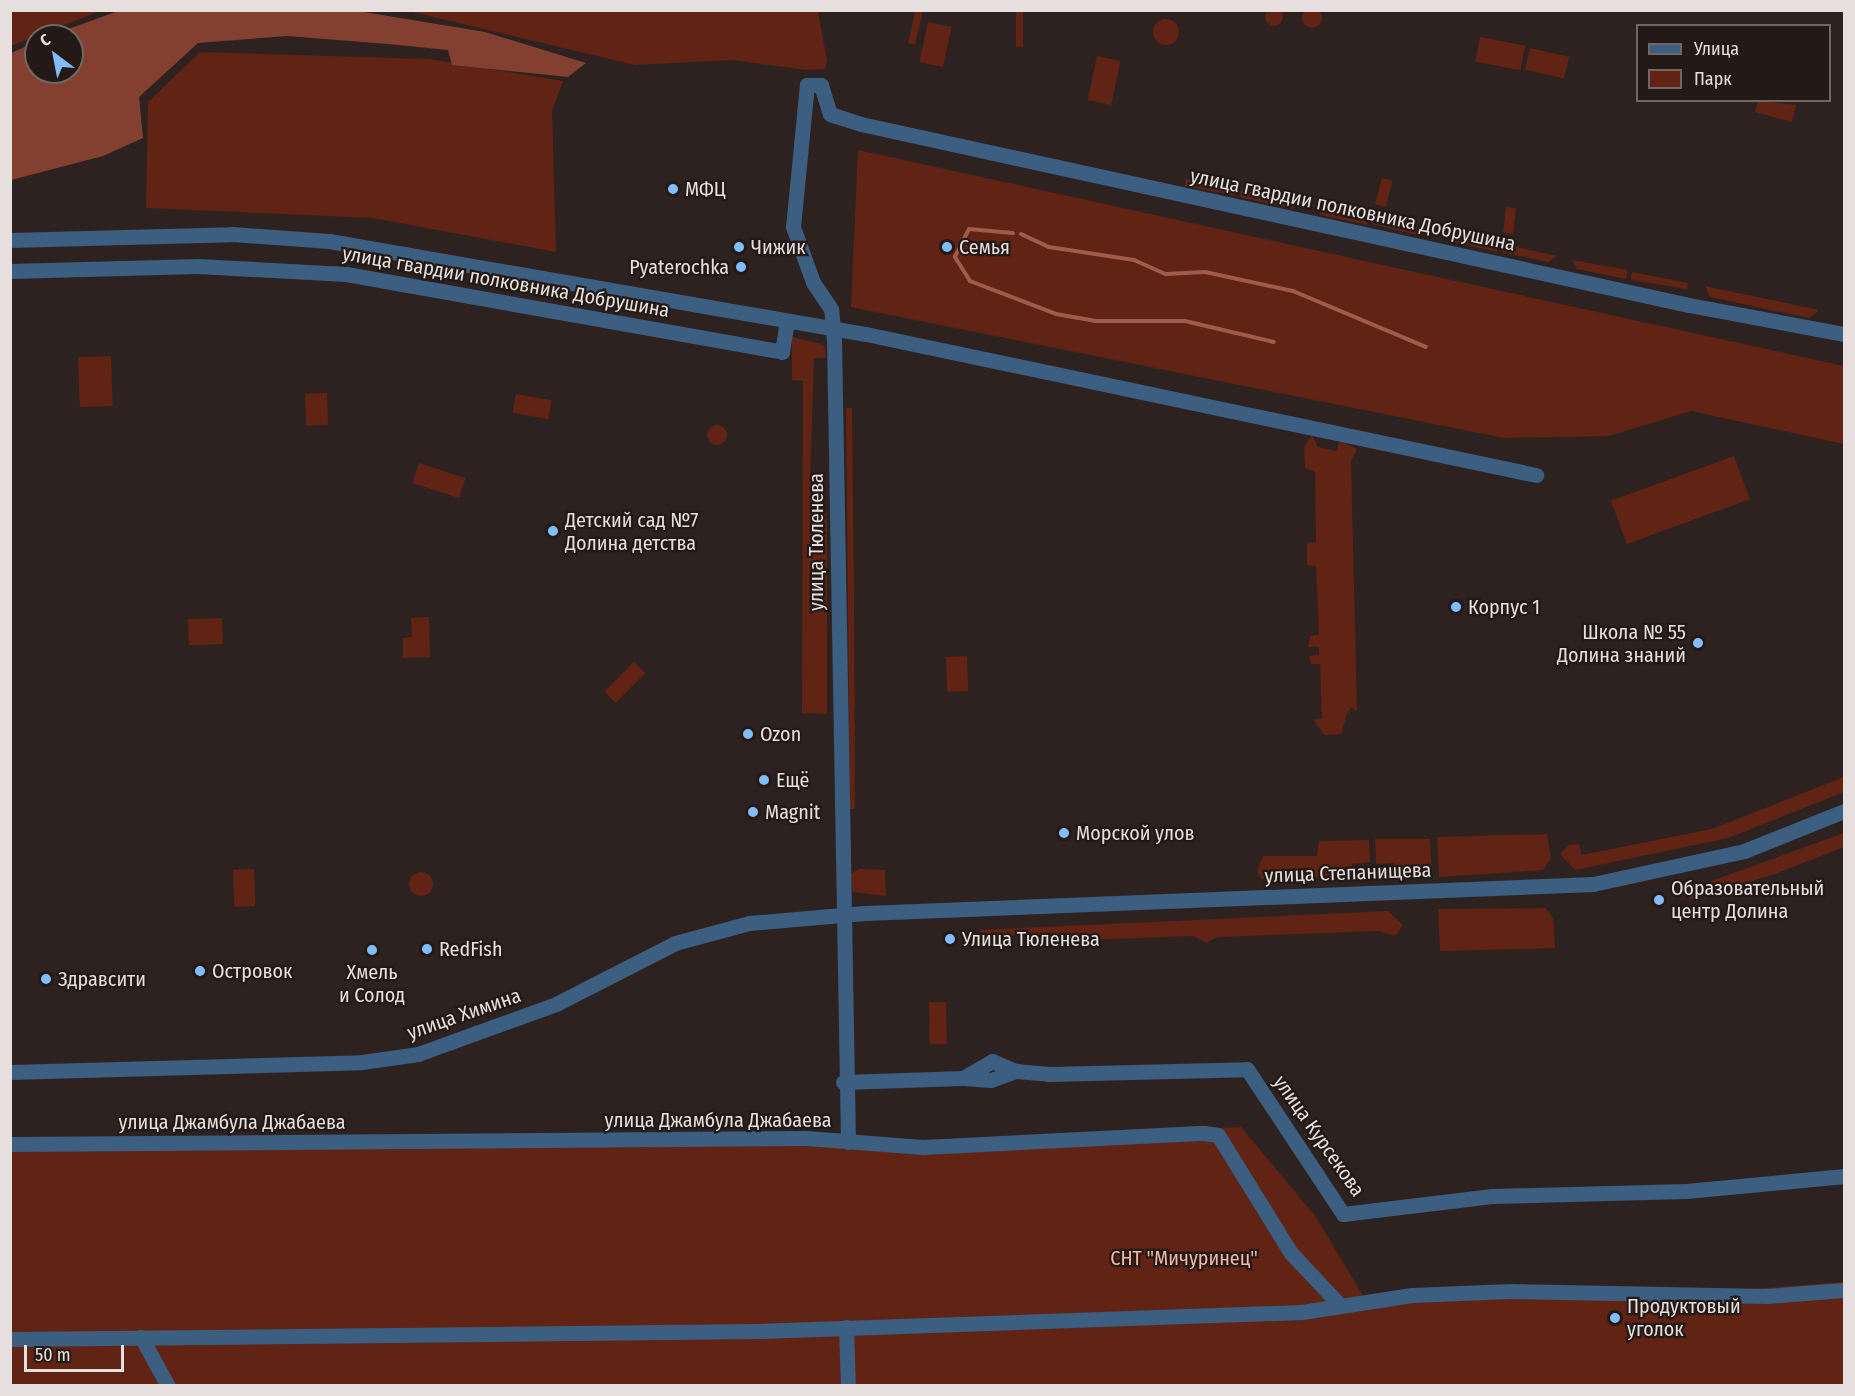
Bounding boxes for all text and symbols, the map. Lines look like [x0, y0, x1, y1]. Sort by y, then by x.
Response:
north arrow [24, 24, 84, 84]
legend [1636, 24, 1831, 102]
text: С [37, 30, 54, 50]
text: Улица [1694, 38, 1739, 60]
text: Парк [1694, 68, 1732, 90]
street label: улица гвардии полковника Добрушина [1188, 164, 1518, 256]
place label: МФЦ [685, 177, 726, 201]
marker: МФЦ [666, 182, 680, 196]
place label: Чижик [751, 235, 806, 259]
place label: Семья [959, 235, 1010, 259]
marker: Чижик [732, 240, 746, 254]
marker: Семья [940, 240, 954, 254]
street label: улица гвардии полковника Добрушина [341, 241, 671, 323]
place label: Pyaterochka [629, 255, 729, 279]
marker: Pyaterochka [734, 260, 748, 274]
street label: улица Тюленева [804, 473, 828, 611]
place label: Детский сад №7 Долина детства [565, 508, 698, 555]
marker: Детский сад №7 Долина детства [546, 524, 560, 538]
place label: Корпус 1 [1468, 595, 1540, 619]
marker: Корпус 1 [1449, 600, 1463, 614]
place label: Школа № 55 Долина знаний [1557, 620, 1686, 667]
marker: Школа № 55 Долина знаний [1691, 636, 1705, 650]
place label: Ozon [760, 722, 801, 746]
marker: Ozon [741, 727, 755, 741]
place label: Ещё [776, 768, 809, 792]
marker: Ещё [757, 773, 771, 787]
place label: Magnit [765, 800, 820, 824]
marker: Magnit [746, 805, 760, 819]
place label: Морской улов [1076, 821, 1195, 845]
marker: Морской улов [1057, 826, 1071, 840]
street label: улица Степанищева [1264, 858, 1432, 888]
place label: Образовательный центр Долина [1671, 876, 1824, 923]
marker: Образовательный центр Долина [1652, 893, 1666, 907]
place label: Улица Тюленева [962, 927, 1100, 951]
marker: Улица Тюленева [943, 932, 957, 946]
place label: RedFish [439, 937, 502, 961]
marker: RedFish [420, 942, 434, 956]
marker: Хмель и Солод [365, 943, 379, 957]
place label: Островок [212, 959, 292, 983]
place label: Хмель и Солод [339, 960, 405, 1007]
marker: Островок [193, 964, 207, 978]
place label: Здравсити [58, 967, 146, 991]
marker: Здравсити [39, 972, 53, 986]
street label: улица Химина [404, 983, 524, 1045]
street label: улица Курсекова [1268, 1071, 1370, 1201]
street label: улица Джамбула Джабаева [604, 1108, 832, 1132]
street label: улица Джамбула Джабаева [118, 1110, 346, 1134]
park label: СНТ "Мичуринец" [1110, 1246, 1258, 1270]
place label: Продуктовый уголок [1627, 1294, 1741, 1341]
marker: Продуктовый уголок [1608, 1311, 1622, 1325]
scale bar [27, 1333, 128, 1371]
text: 50 m [35, 1344, 71, 1366]

